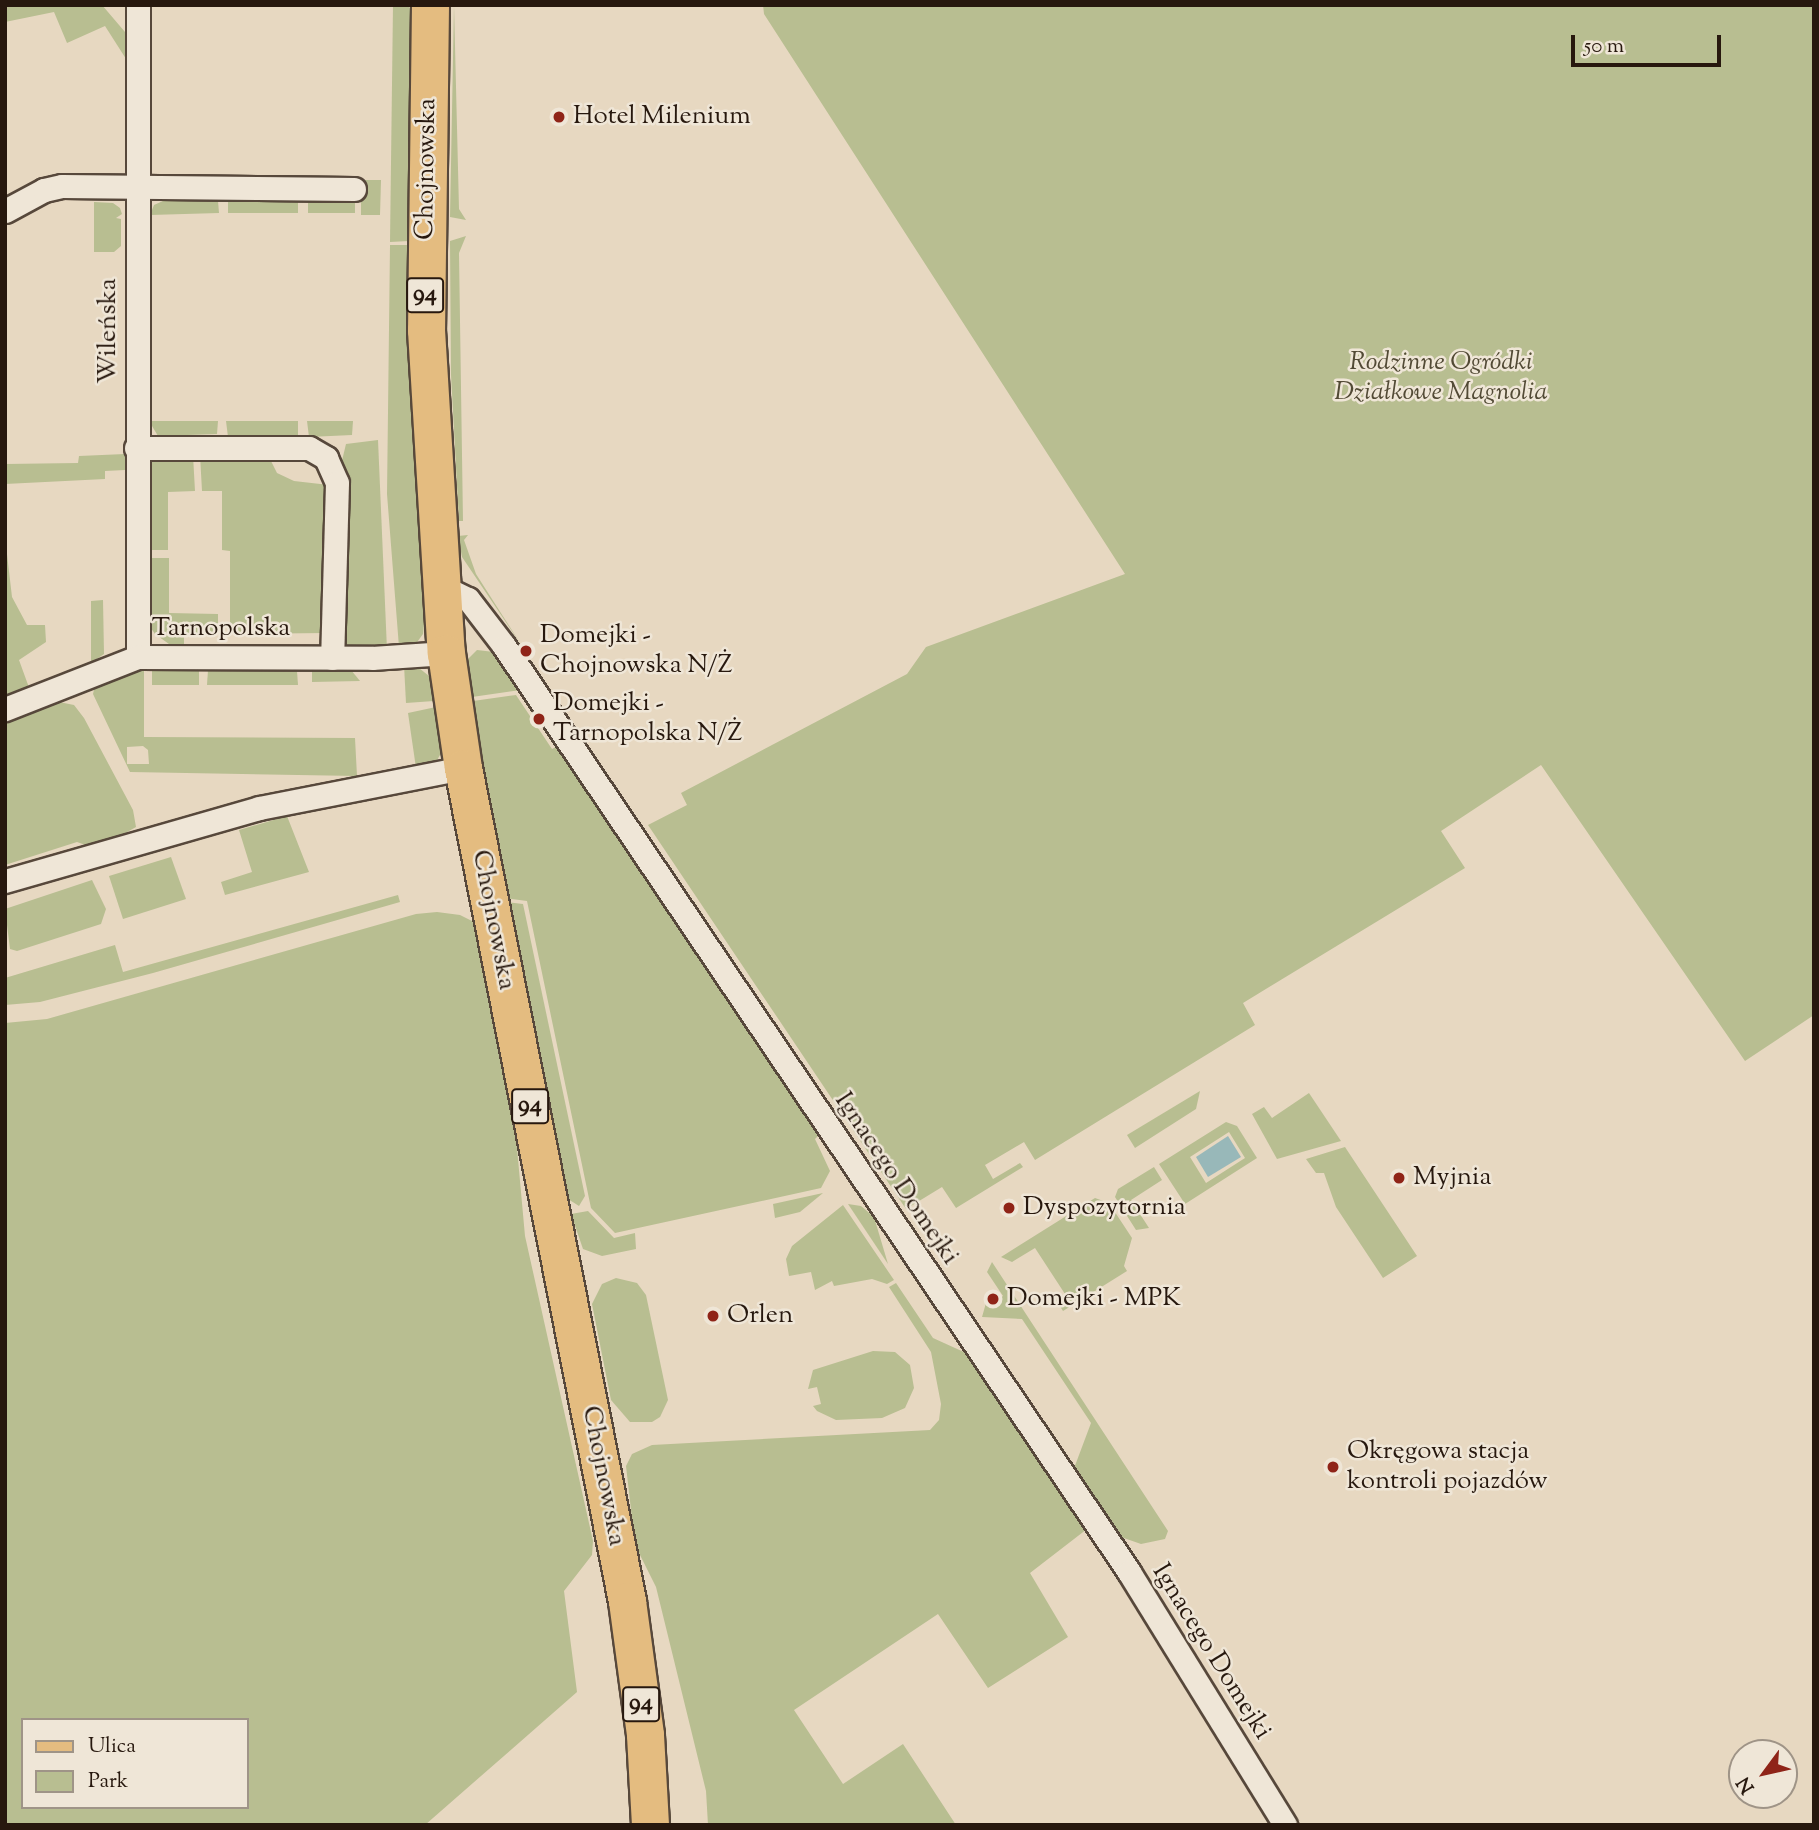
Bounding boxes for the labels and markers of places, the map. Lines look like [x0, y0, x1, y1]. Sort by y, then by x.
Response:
place label: Hotel Milenium [573, 101, 751, 133]
marker: Hotel Milenium [551, 109, 567, 125]
place label: Domejki - Chojnowska N/Ż [540, 620, 732, 682]
marker: Domejki - Chojnowska N/Ż [518, 643, 534, 659]
place label: Domejki - Tarnopolska N/Ż [553, 688, 742, 750]
marker: Domejki - Tarnopolska N/Ż [531, 711, 547, 727]
place label: Myjnia [1413, 1162, 1491, 1194]
marker: Myjnia [1391, 1170, 1407, 1186]
place label: Dyspozytornia [1023, 1192, 1186, 1224]
marker: Dyspozytornia [1001, 1200, 1017, 1216]
place label: Domejki - MPK [1007, 1283, 1181, 1315]
marker: Domejki - MPK [985, 1291, 1001, 1307]
place label: Orlen [727, 1300, 793, 1332]
marker: Orlen [705, 1308, 721, 1324]
place label: Okręgowa stacja kontroli pojazdów [1347, 1436, 1548, 1498]
marker: Okręgowa stacja kontroli pojazdów [1325, 1459, 1341, 1475]

